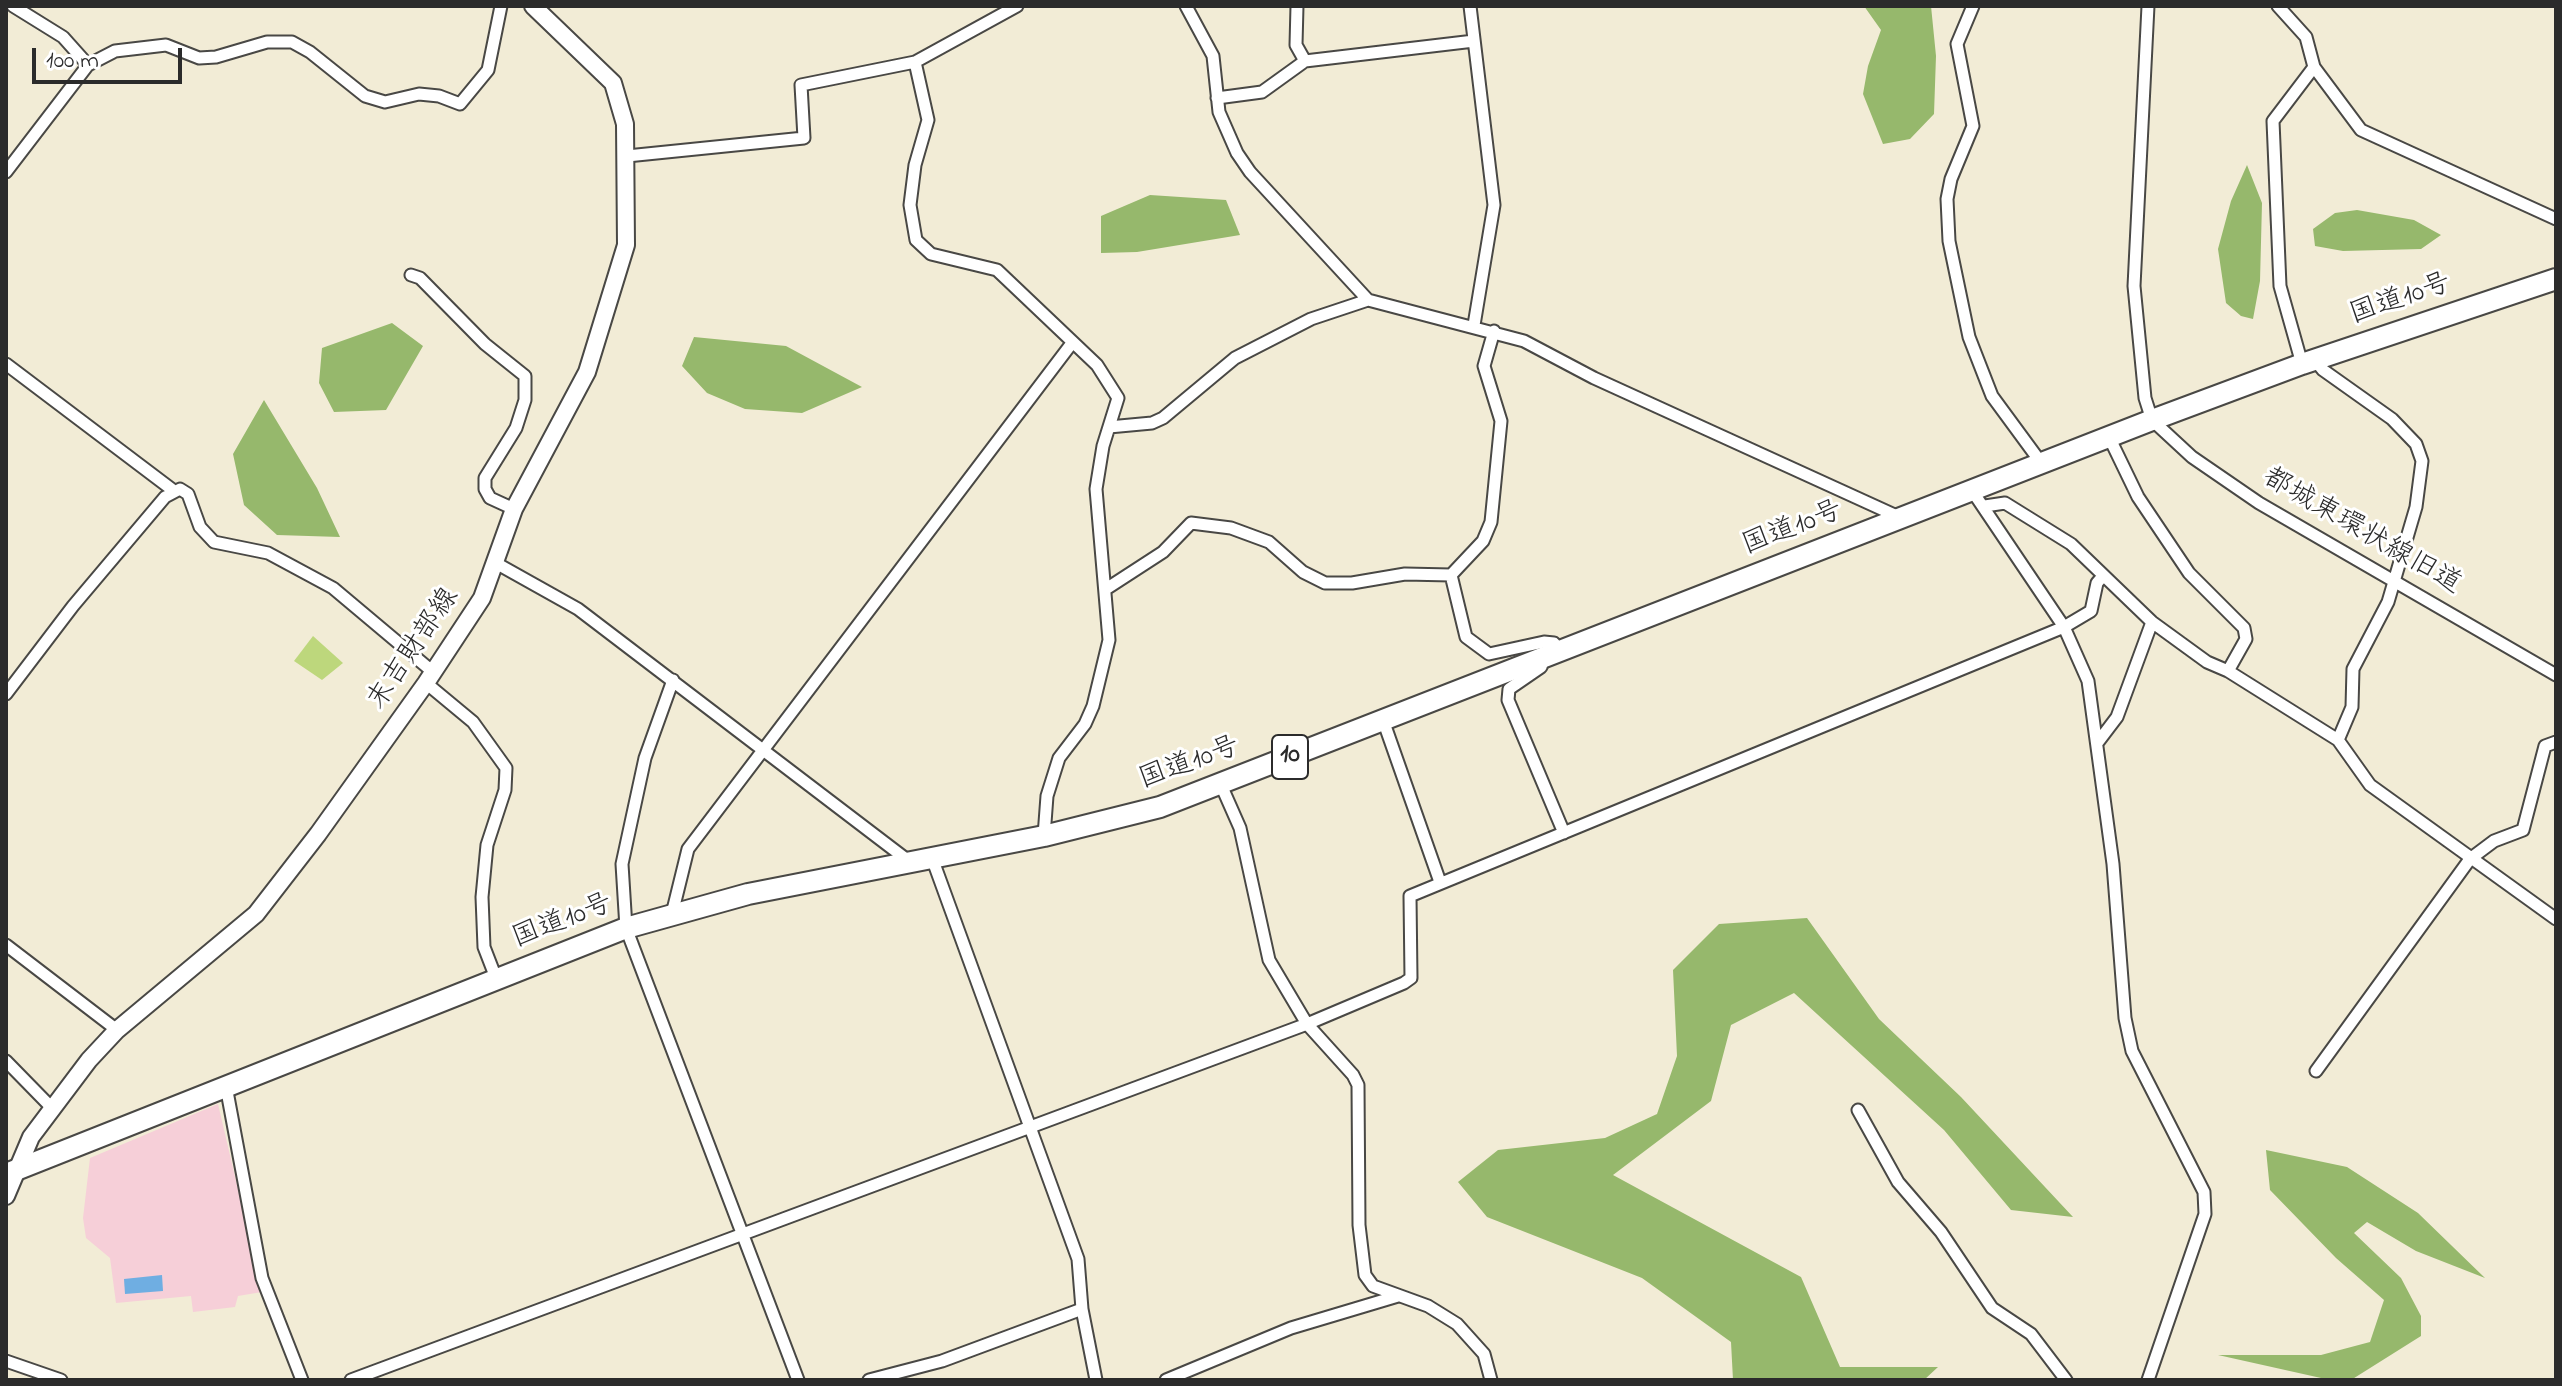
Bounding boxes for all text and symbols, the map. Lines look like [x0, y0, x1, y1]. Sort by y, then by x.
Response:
scale bar [36, 32, 186, 82]
text: 100 m [46, 44, 99, 79]
street label: 国道10号 [2346, 268, 2456, 334]
street label: 都城東環状線旧道 [2256, 462, 2466, 604]
street label: 国道10号 [1738, 496, 1848, 564]
street label: 末吉財部線 [362, 583, 468, 717]
street label: 国道10号 [1135, 731, 1245, 799]
road number: 10 [1272, 735, 1308, 779]
street label: 国道10号 [508, 889, 618, 957]

